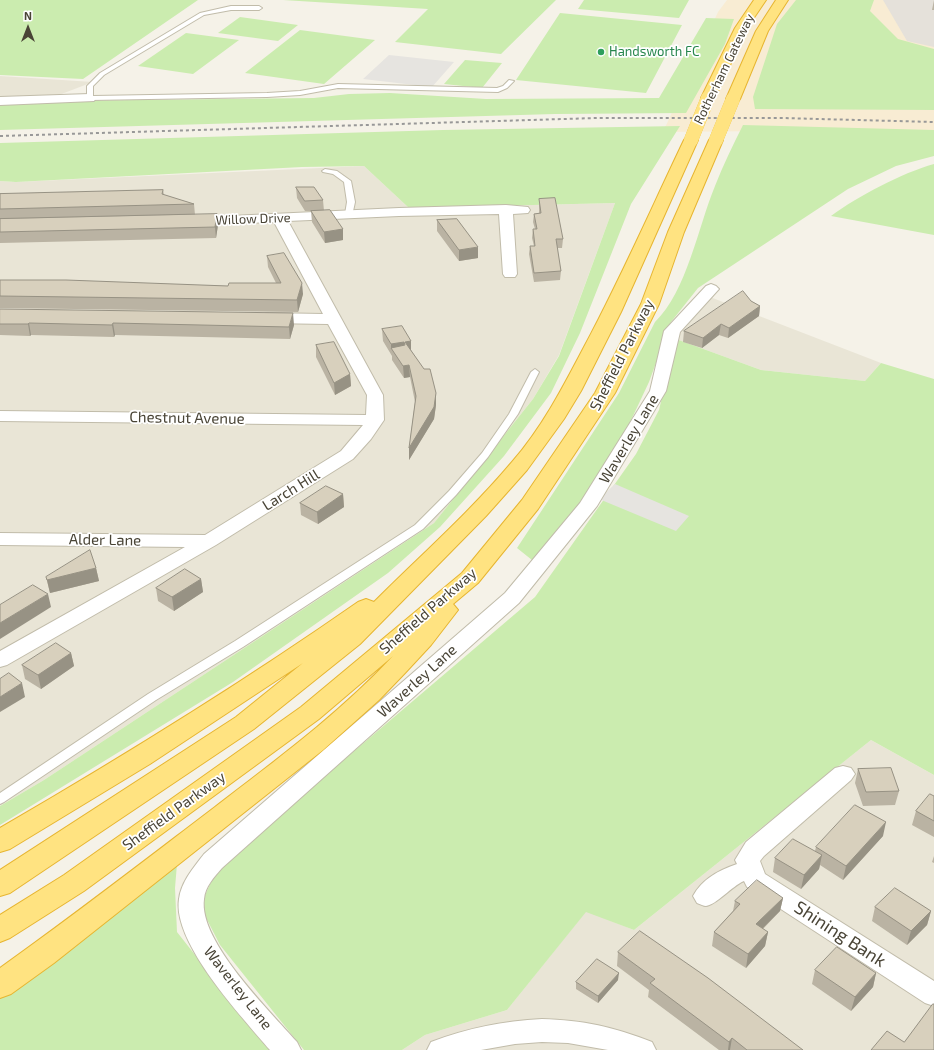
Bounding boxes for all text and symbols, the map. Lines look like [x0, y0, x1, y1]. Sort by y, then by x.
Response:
north arrow [8, 8, 48, 48]
text: N [24, 9, 32, 22]
street label: Rotherham Gateway [690, 11, 758, 127]
place label: Handsworth FC [609, 44, 699, 60]
marker: Handsworth FC [596, 47, 606, 57]
street label: Willow Drive [215, 210, 291, 228]
street label: Sheffield Parkway [586, 296, 658, 414]
street label: Waverley Lane [595, 391, 663, 487]
street label: Chestnut Avenue [129, 408, 245, 428]
street label: Larch Hill [259, 465, 323, 515]
street label: Alder Lane [69, 530, 141, 550]
street label: Sheffield Parkway [376, 564, 480, 658]
street label: Waverley Lane [374, 641, 460, 721]
street label: Sheffield Parkway [119, 768, 229, 854]
street label: Shining Bank [790, 896, 890, 972]
street label: Waverley Lane [200, 943, 276, 1033]

